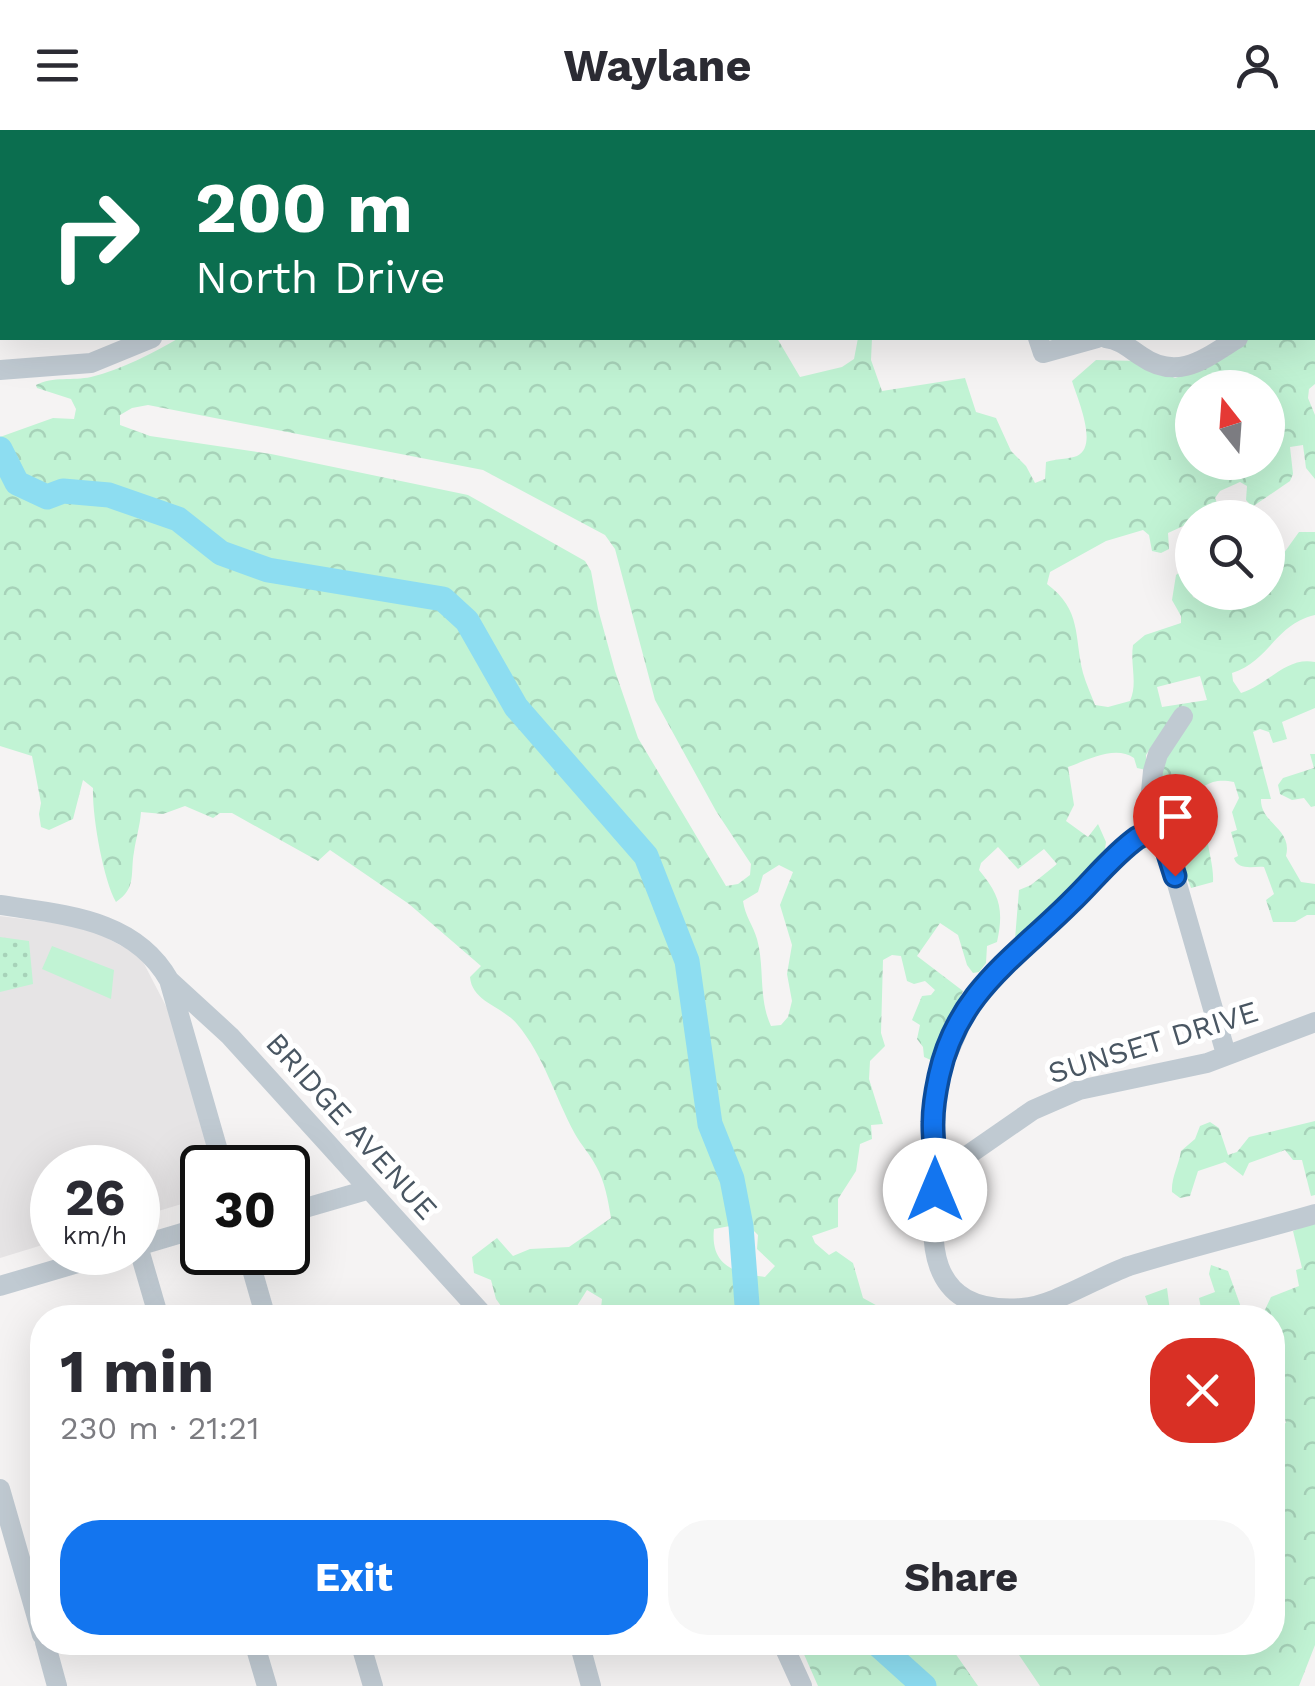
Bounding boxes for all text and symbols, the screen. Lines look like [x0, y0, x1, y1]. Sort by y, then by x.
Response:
icon: menu [30, 38, 85, 93]
icon: person [1230, 38, 1285, 93]
text: Waylane [563, 39, 752, 92]
text: 200 m [195, 167, 413, 249]
icon: right [30, 170, 160, 300]
text: North Drive [195, 251, 446, 304]
north arrow [1175, 370, 1285, 480]
map controls [1175, 370, 1285, 610]
button: search [1175, 500, 1285, 610]
pin [1133, 774, 1218, 877]
icon: arrive [1148, 789, 1203, 844]
street label: SUNSET DRIVE [1044, 993, 1262, 1091]
street label: BRIDGE AVENUE [259, 1026, 445, 1226]
position arrow [883, 1138, 987, 1242]
speed limit sign: 30 [180, 1145, 310, 1275]
text: 26 [65, 1168, 125, 1227]
text: km/h [63, 1221, 127, 1250]
text: 1 min [60, 1336, 214, 1407]
button: close [1150, 1338, 1255, 1443]
text: 230 m · 21:21 [60, 1409, 259, 1447]
button: Exit [60, 1520, 648, 1635]
button: Share [668, 1520, 1255, 1635]

